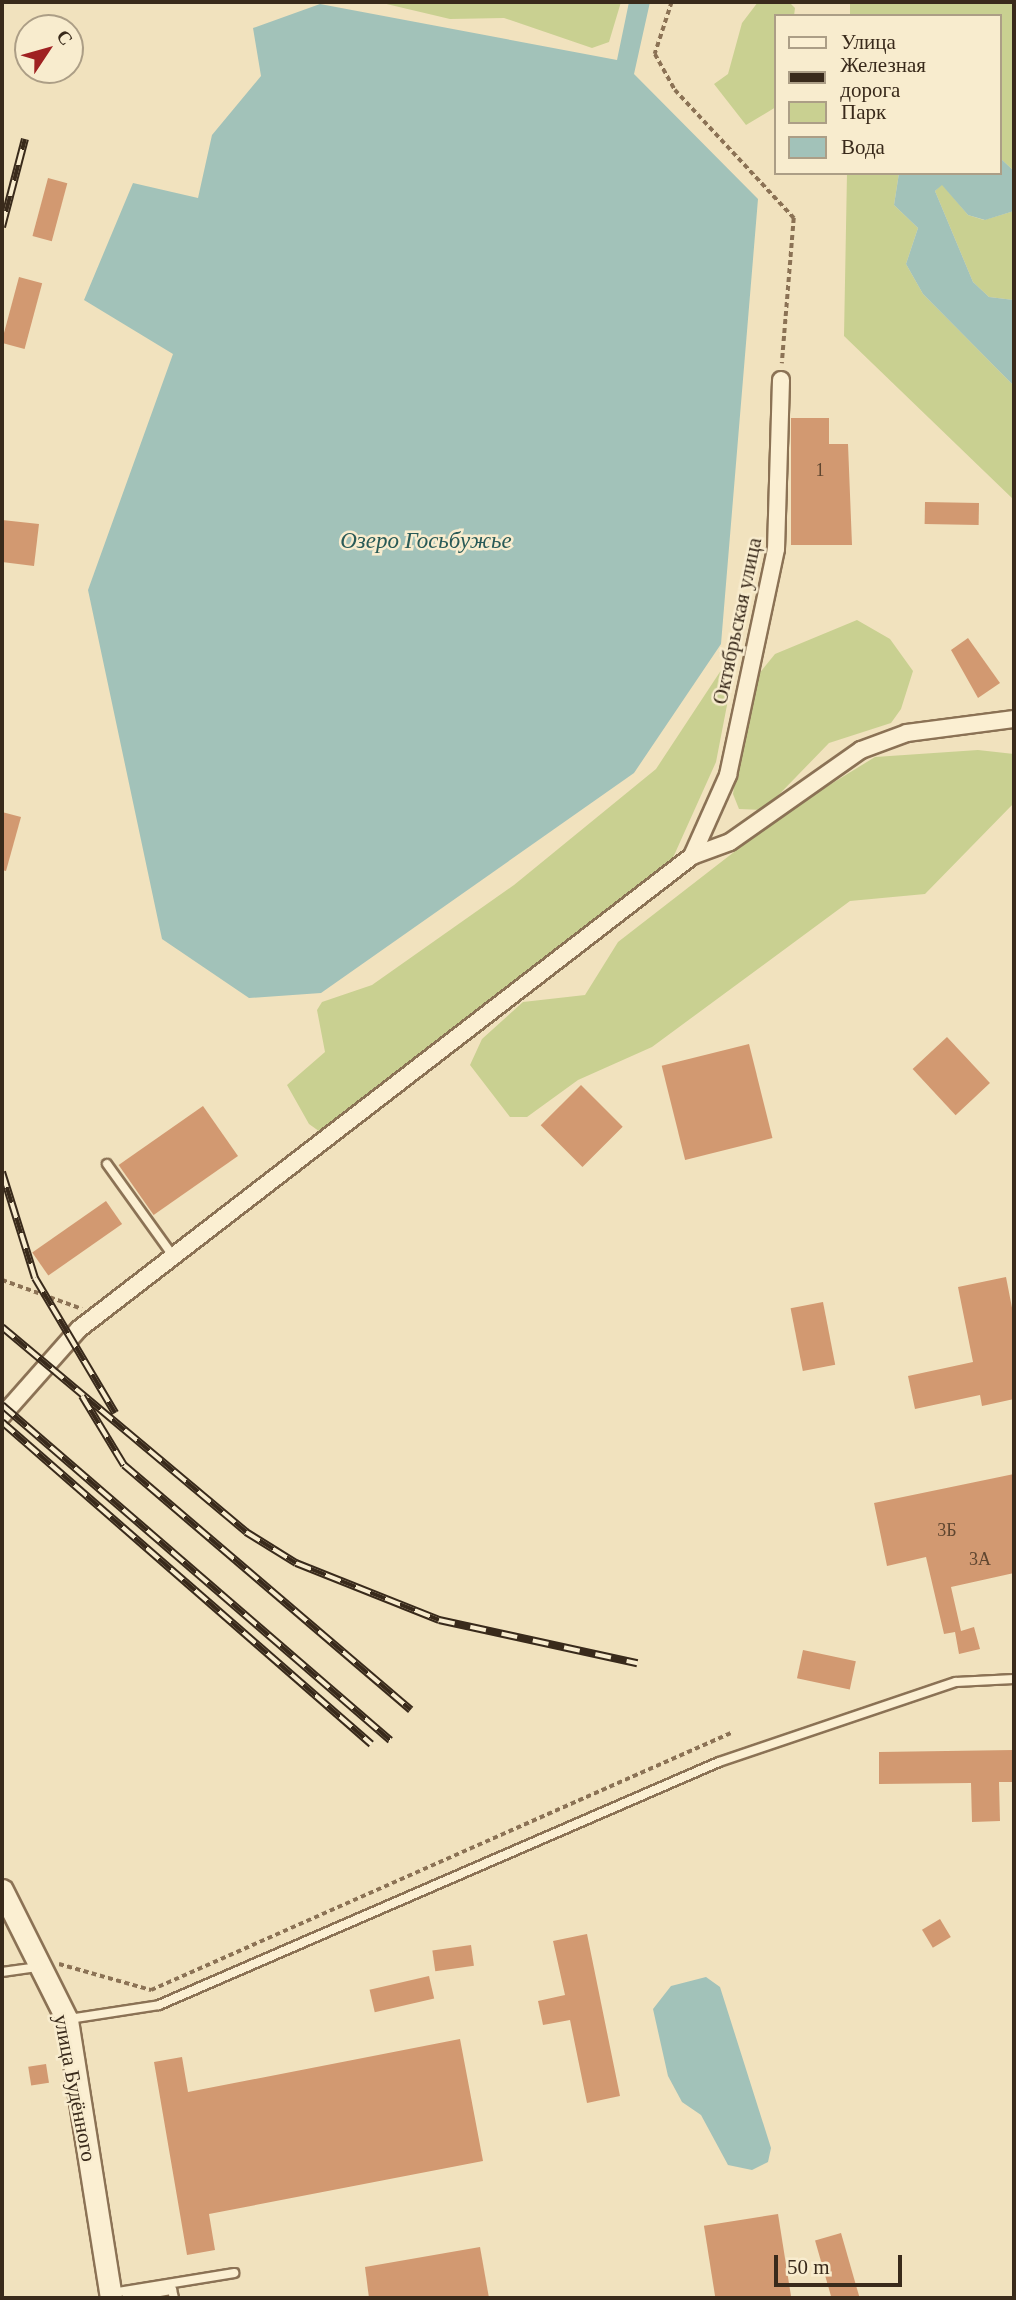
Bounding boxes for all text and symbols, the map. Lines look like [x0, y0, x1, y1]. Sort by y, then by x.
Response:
north arrow [14, 14, 84, 84]
legend [774, 14, 1002, 175]
text: С [52, 26, 77, 49]
text: Улица [841, 30, 896, 54]
text: Железная дорога [840, 53, 926, 102]
text: Парк [841, 100, 886, 124]
text: Вода [841, 135, 885, 159]
house number: 1 [816, 459, 824, 481]
water label: Озеро Госьбужье [340, 527, 512, 555]
street label: Октябрьская улица [707, 535, 767, 707]
house number: 3Б [937, 1519, 957, 1541]
house number: 3А [969, 1548, 991, 1570]
street label: улица Будённого [48, 2012, 102, 2164]
scale bar [778, 2240, 906, 2284]
text: 50 m [787, 2255, 830, 2279]

